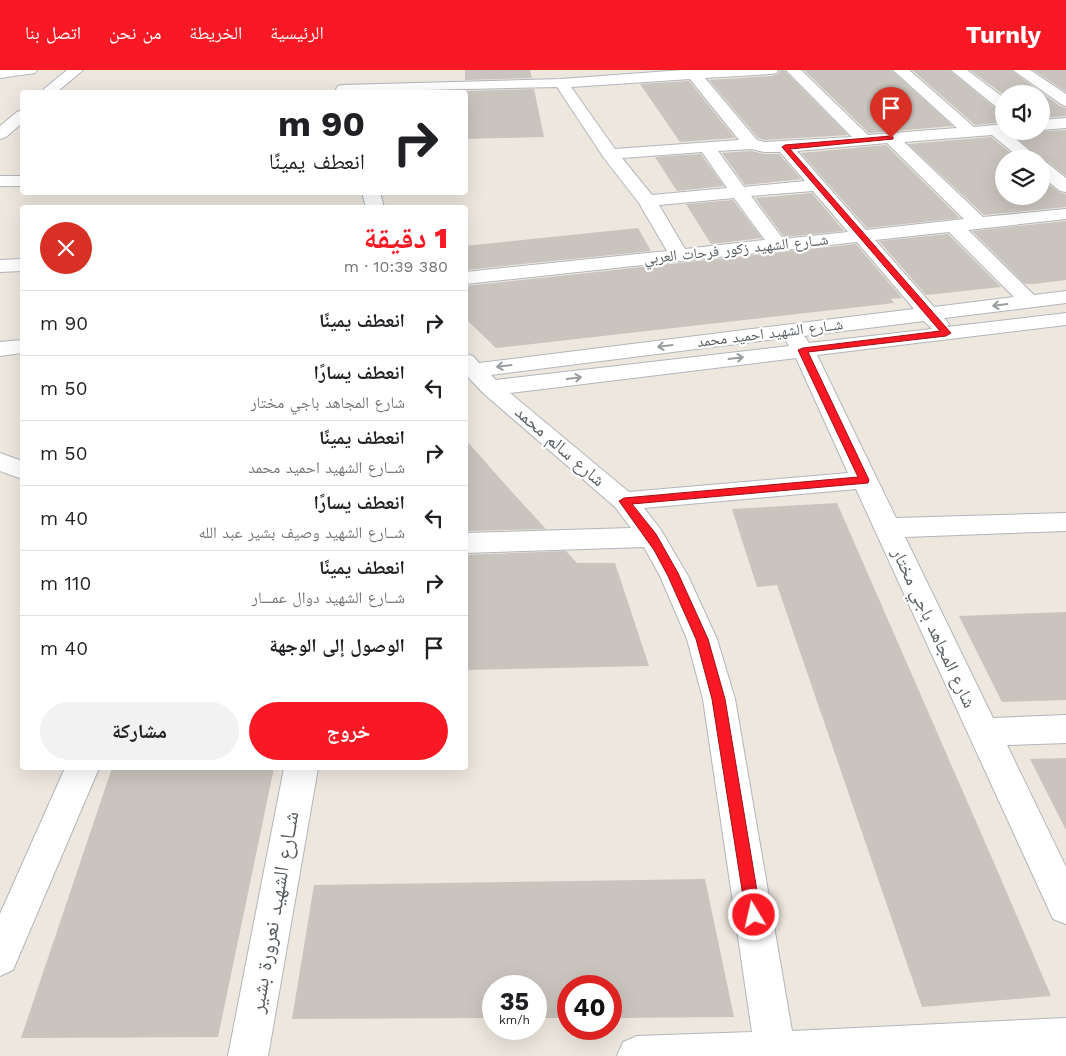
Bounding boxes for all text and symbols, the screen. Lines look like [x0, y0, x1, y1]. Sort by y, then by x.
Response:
text: Turnly [966, 21, 1041, 49]
text: اتصل بنا [25, 22, 81, 43]
text: من نحن [109, 22, 161, 43]
text: الخريطة [189, 22, 242, 43]
text: الرئيسية [270, 22, 324, 43]
map controls [995, 85, 1050, 205]
button: sound [995, 85, 1050, 140]
pin [870, 87, 912, 138]
icon: arrive [877, 94, 905, 122]
text: 90 m [278, 103, 365, 145]
icon: right [383, 110, 448, 175]
text: انعطف يمينًا [269, 149, 365, 174]
button: layers [995, 150, 1050, 205]
text: 1 دقيقة [364, 220, 448, 255]
button: close [40, 222, 92, 274]
street label: شــارع الشهيد زكور فرحات العربي [643, 230, 830, 270]
text: 380 m · 10:39 [344, 257, 448, 276]
one-way arrow [993, 300, 1009, 310]
text: انعطف يمينًا [319, 309, 405, 332]
icon: right [420, 309, 448, 337]
text: 90 m [40, 312, 88, 335]
street label: شــارع الشهيد احميد محمد [696, 315, 844, 352]
one-way arrow [658, 341, 674, 351]
one-way arrow [727, 353, 743, 363]
text: انعطف يسارًا [313, 361, 405, 384]
one-way arrow [496, 361, 512, 371]
one-way arrow [566, 373, 582, 383]
icon: left [420, 374, 448, 402]
text: 50 m [40, 377, 87, 400]
text: شارع المجاهد باجي مختار [250, 393, 405, 412]
street label: شارع سالم محمد [510, 401, 610, 492]
text: انعطف يمينًا [319, 426, 405, 449]
icon: right [420, 439, 448, 467]
text: 50 m [40, 442, 87, 465]
text: شــارع الشهيد احميد محمد [248, 458, 405, 477]
text: انعطف يسارًا [313, 491, 405, 514]
icon: left [420, 504, 448, 532]
text: 40 m [40, 507, 88, 530]
text: شــارع الشهيد وصيف بشير عبد الله [199, 523, 405, 542]
street label: شارع المجاهد باجي مختار [884, 544, 981, 713]
text: انعطف يمينًا [319, 556, 405, 579]
icon: right [420, 569, 448, 597]
text: 110 m [40, 572, 91, 595]
text: شــارع الشهيد دوال عمـــار [252, 588, 405, 607]
text: الوصول إلى الوجهة [269, 634, 405, 657]
icon: arrive [420, 634, 448, 662]
text: 40 m [40, 637, 88, 660]
button: مشاركة [40, 702, 239, 760]
button: خروج [249, 702, 448, 760]
street label: شــارع الشهيد نعرورة بشير [243, 809, 305, 1016]
position arrow [727, 888, 779, 940]
speed limit sign: 40 [557, 975, 622, 1040]
text: 35 [500, 987, 529, 1016]
text: km/h [499, 1013, 530, 1027]

